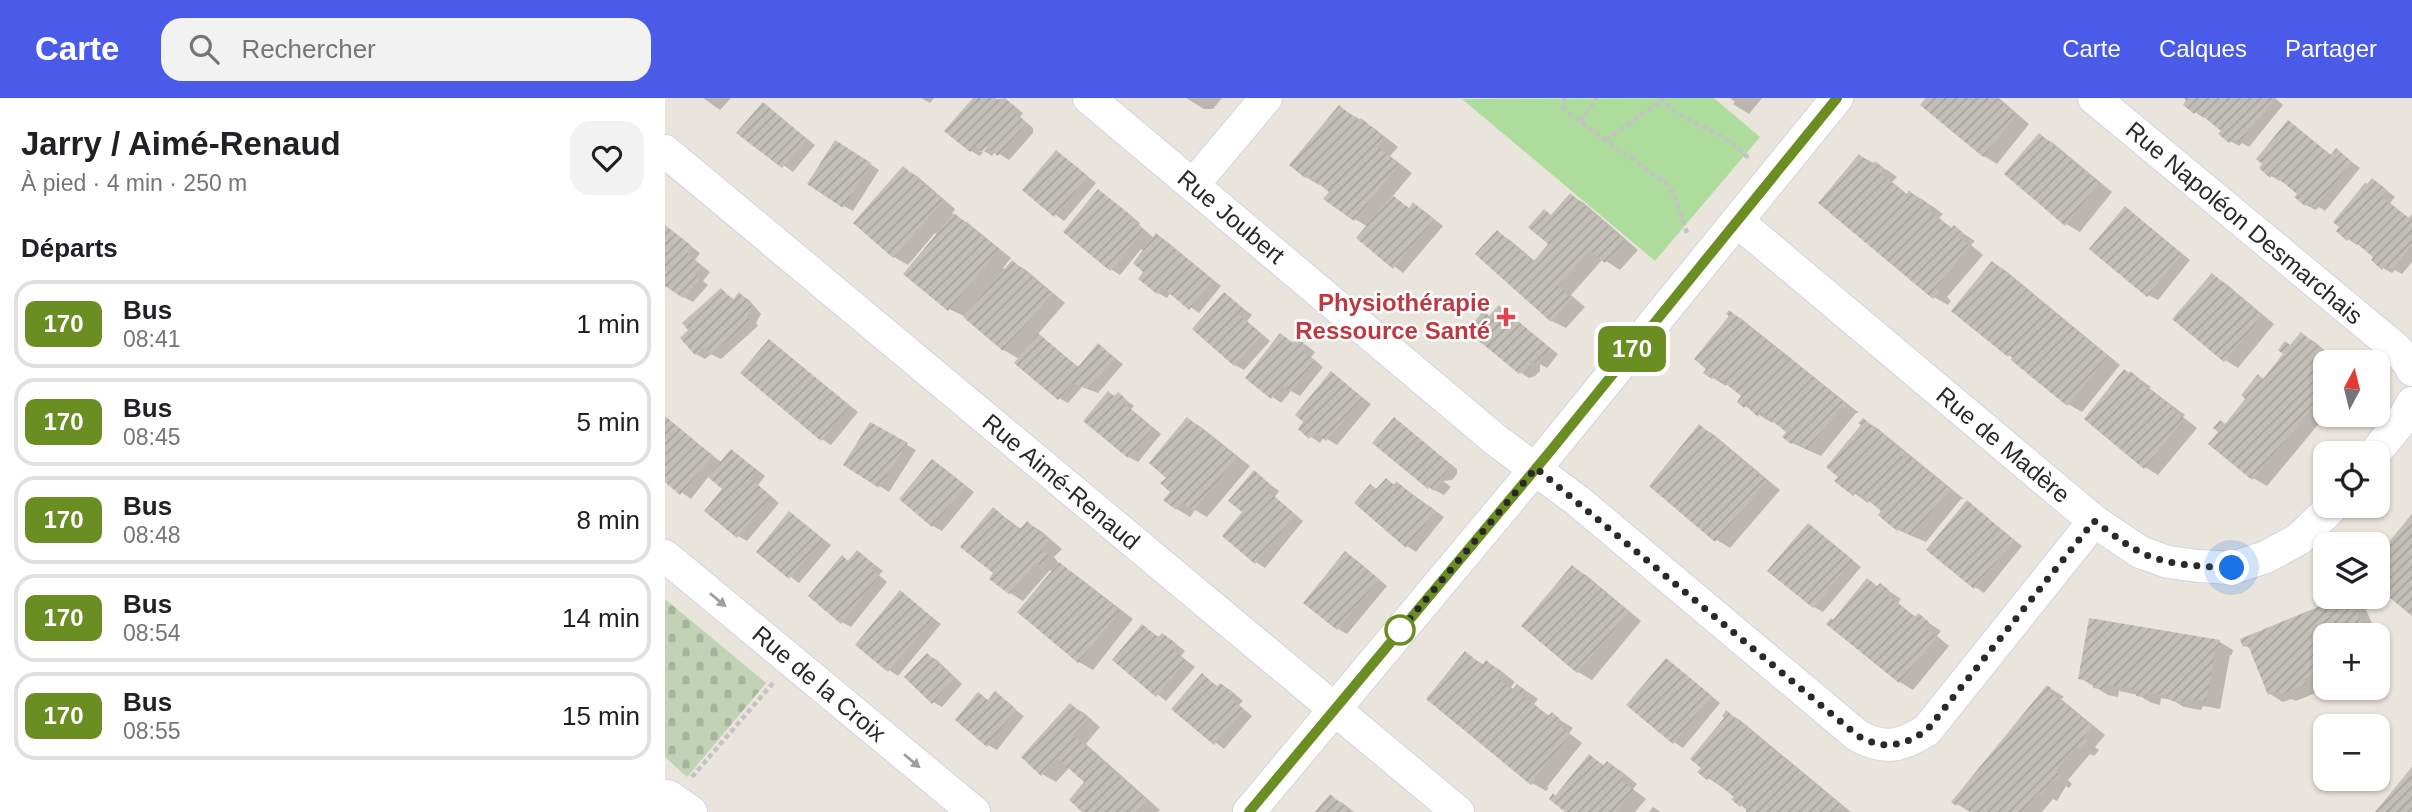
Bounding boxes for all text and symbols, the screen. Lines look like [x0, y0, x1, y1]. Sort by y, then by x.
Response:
search box [161, 18, 651, 81]
text: Carte [35, 30, 119, 67]
icon: search [185, 30, 223, 68]
text: Rechercher [241, 34, 376, 64]
text: Carte [2062, 35, 2121, 62]
text: Calques [2159, 35, 2247, 62]
text: Partager [2285, 35, 2377, 62]
street label: Rue Napoléon Desmarchais [2121, 116, 2368, 329]
button: heart [570, 121, 644, 195]
text: Jarry / Aimé-Renaud [21, 125, 341, 162]
street label: Rue Joubert [1173, 164, 1290, 269]
text: À pied · 4 min · 250 m [21, 170, 247, 196]
text: Départs [21, 233, 118, 263]
place label: Physiothérapie Ressource Santé [1295, 289, 1490, 344]
text: Bus [123, 295, 172, 325]
marker: Physiothérapie Ressource Santé [1496, 307, 1516, 327]
text: 1 min [576, 309, 640, 339]
text: 170 [43, 310, 84, 337]
text: 08:41 [123, 326, 181, 352]
line badge: 170 [1592, 326, 1672, 372]
text: 170 [1612, 335, 1652, 362]
north arrow [2313, 350, 2391, 427]
map controls [2313, 350, 2390, 791]
street label: Rue de Madère [1931, 381, 2075, 508]
text: Bus [123, 393, 172, 423]
text: 5 min [576, 407, 640, 437]
text: 170 [43, 408, 84, 435]
street label: Rue Aimé-Renaud [978, 408, 1145, 555]
text: 08:45 [123, 424, 181, 450]
button: locate [2313, 441, 2390, 518]
text: Bus [123, 491, 172, 521]
text: 8 min [576, 505, 640, 535]
text: 170 [43, 506, 84, 533]
text: 08:48 [123, 522, 181, 548]
button: layers [2313, 532, 2390, 609]
your location [2214, 550, 2249, 585]
text: Bus [123, 589, 172, 619]
one-way arrow [709, 592, 726, 607]
text: 14 min [562, 603, 640, 633]
text: 170 [43, 604, 84, 631]
unlabelled marker [1385, 615, 1415, 645]
text: 08:54 [123, 620, 181, 646]
street label: Rue de la Croix [747, 620, 891, 747]
button: + [2313, 623, 2390, 700]
text: Bus [123, 687, 172, 717]
text: 15 min [562, 701, 640, 731]
text: 170 [43, 702, 84, 729]
button: − [2313, 714, 2390, 791]
text: 08:55 [123, 718, 181, 744]
one-way arrow [902, 753, 920, 768]

